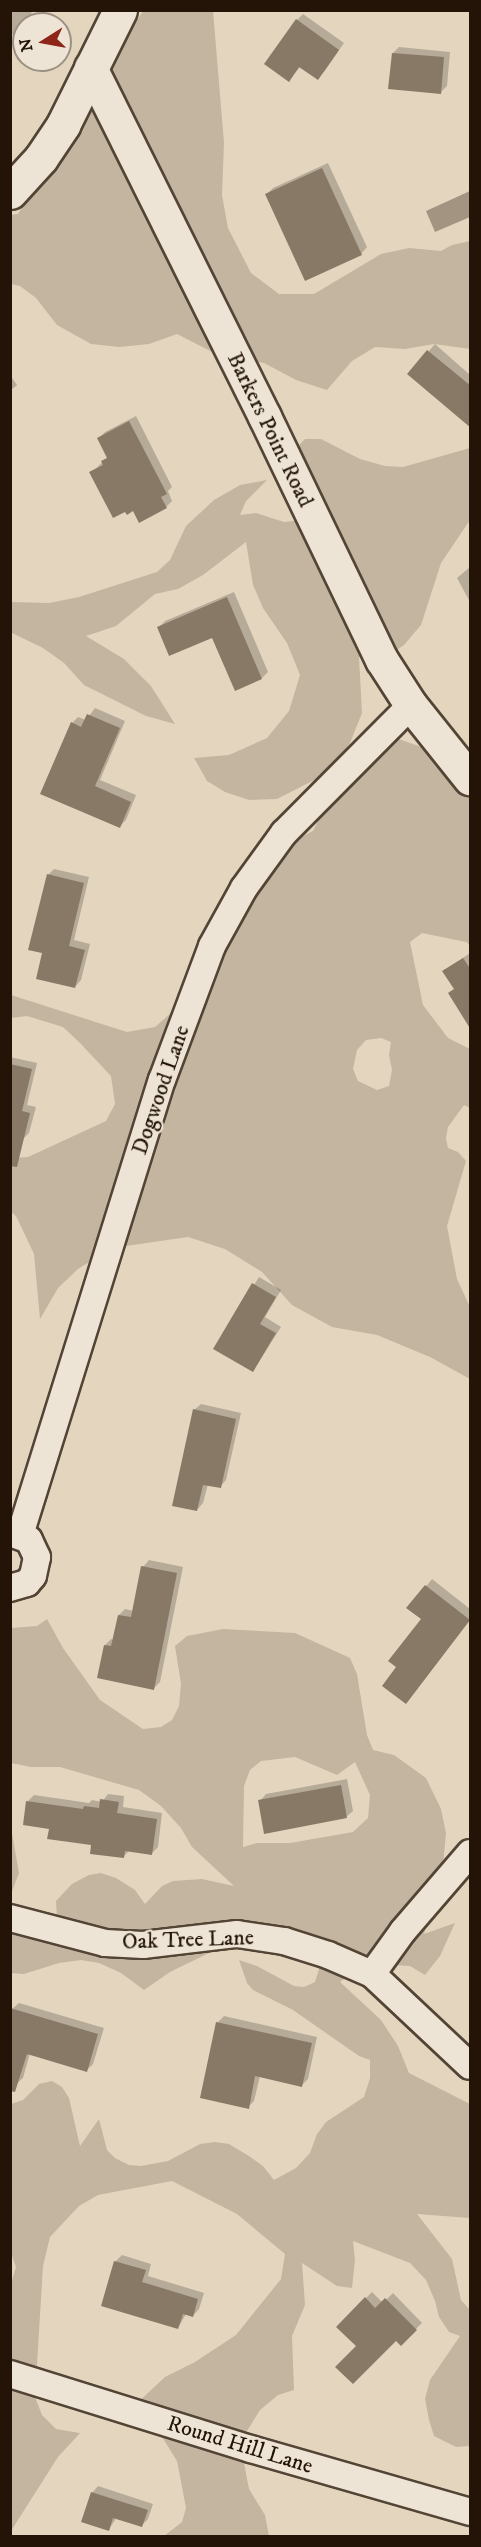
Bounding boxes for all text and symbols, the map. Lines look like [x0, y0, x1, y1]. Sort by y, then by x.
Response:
north arrow [12, 12, 72, 72]
text: N [15, 37, 37, 53]
street label: Barkers Point Road [221, 348, 319, 512]
street label: Dogwood Lane [127, 1022, 195, 1158]
street label: Oak Tree Lane [122, 1925, 254, 1955]
street label: Round Hill Lane [164, 2410, 316, 2480]

